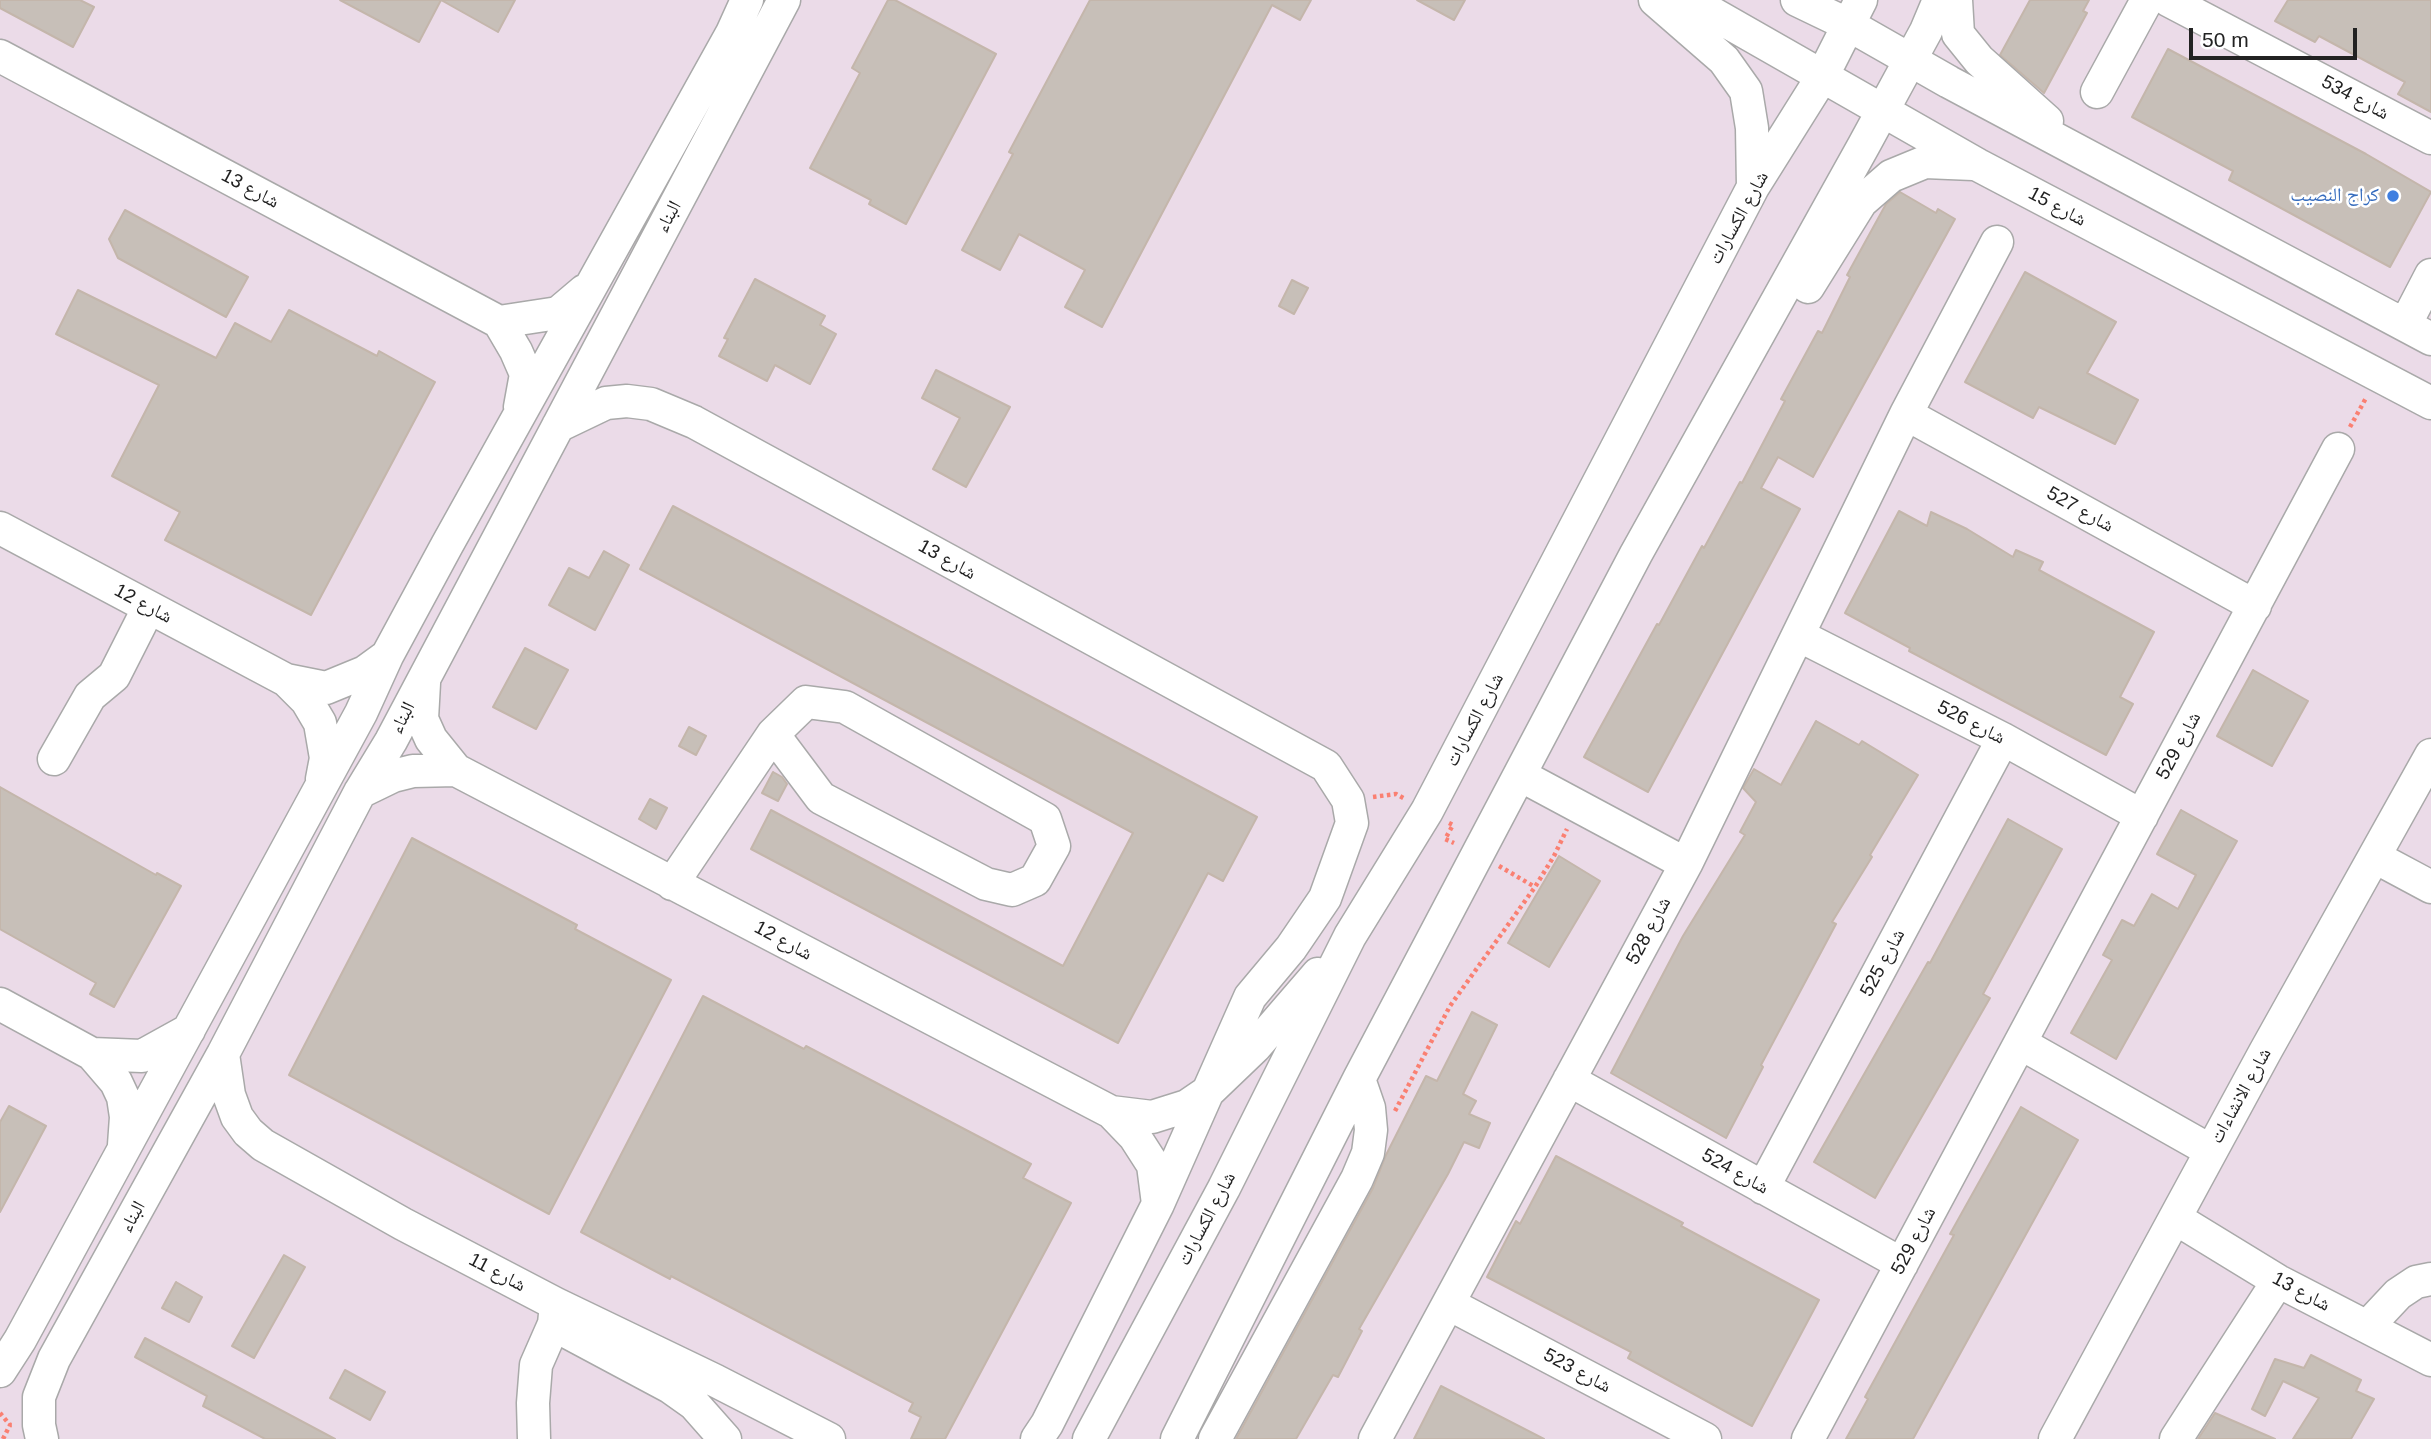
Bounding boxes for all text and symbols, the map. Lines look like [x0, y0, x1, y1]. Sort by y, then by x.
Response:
scale bar [2193, 14, 2361, 58]
text: 50 m [2202, 28, 2249, 51]
street label: شارع 534 [2317, 71, 2393, 125]
street label: شارع 13 [217, 164, 283, 214]
street label: شارع الكسارات [1704, 168, 1774, 268]
street label: شارع 15 [2024, 182, 2090, 232]
place label: كراج النصيب [2290, 185, 2379, 207]
marker: كراج النصيب [2385, 188, 2401, 204]
street label: البناء [651, 197, 687, 237]
street label: شارع 527 [2043, 482, 2117, 538]
street label: شارع 13 [914, 535, 980, 585]
street label: شارع 12 [110, 579, 176, 629]
street label: شارع الكسارات [1441, 669, 1509, 771]
street label: شارع 526 [1933, 696, 2009, 750]
street label: البناء [385, 698, 421, 738]
street label: شارع 529 [2152, 708, 2206, 784]
street label: شارع 528 [1622, 893, 1676, 969]
street label: شارع 12 [750, 916, 816, 966]
street label: شارع 525 [1856, 925, 1910, 1001]
street label: شارع الانشاءات [2205, 1044, 2277, 1148]
street label: شارع 524 [1698, 1144, 1772, 1200]
street label: شارع الكسارات [1173, 1168, 1241, 1270]
street label: البناء [115, 1197, 151, 1237]
street label: شارع 529 [1887, 1203, 1941, 1279]
street label: شارع 11 [465, 1249, 529, 1297]
street label: شارع 13 [2268, 1267, 2334, 1317]
street label: شارع 523 [1539, 1344, 1615, 1398]

